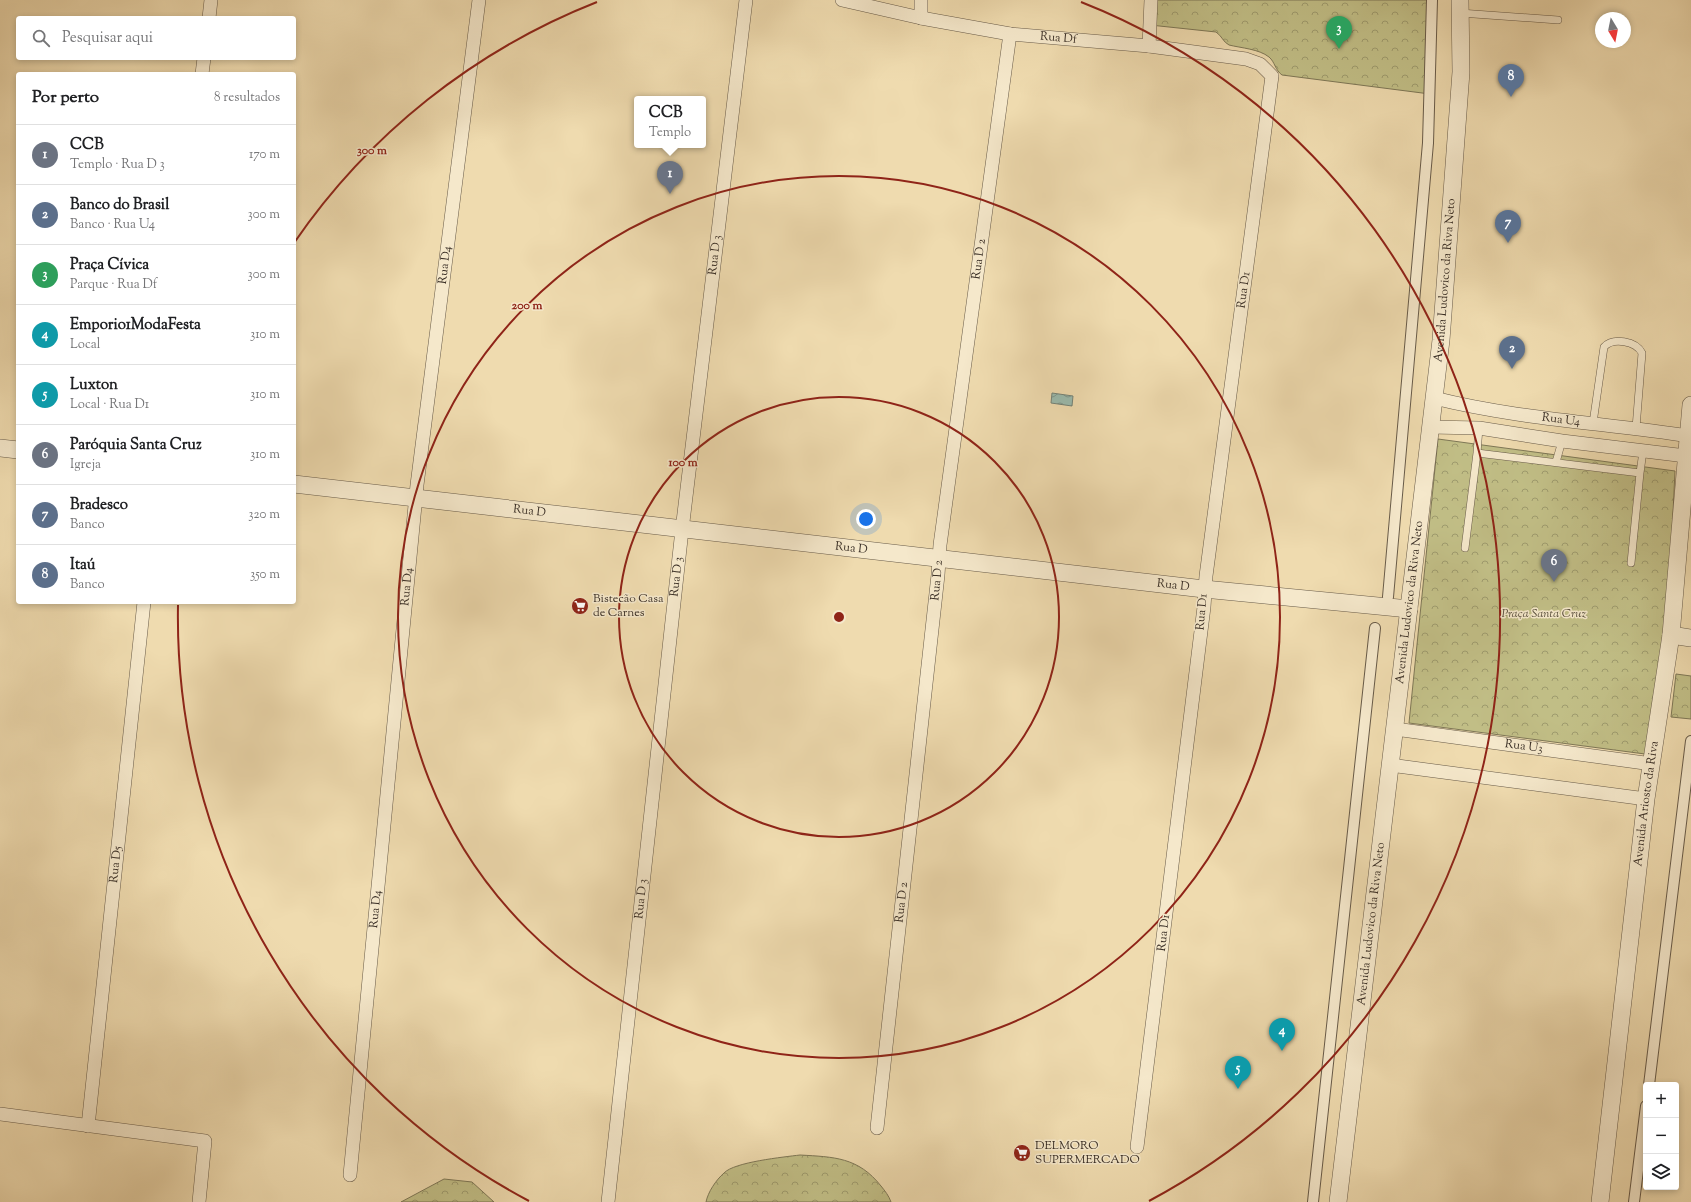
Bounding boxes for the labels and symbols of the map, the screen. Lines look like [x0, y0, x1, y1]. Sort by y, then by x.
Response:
north arrow [1595, 12, 1631, 48]
pin: 3 [1326, 16, 1352, 49]
street label: Rua Df [1039, 28, 1078, 49]
pin: 8 [1498, 64, 1524, 97]
text: 300 m [357, 142, 387, 160]
pin: 1 [657, 161, 683, 194]
street label: Avenida Ludovico da Riva Neto [1429, 197, 1461, 363]
pin: 7 [1495, 210, 1521, 243]
street label: Rua D 3 [704, 234, 727, 276]
street label: Rua D 2 [967, 237, 991, 281]
street label: Rua D4 [434, 245, 456, 285]
street label: Rua D1 [1233, 270, 1255, 310]
text: 200 m [512, 297, 542, 315]
pin: 2 [1499, 336, 1525, 369]
street label: Rua U4 [1541, 409, 1581, 431]
text: 100 m [667, 454, 698, 472]
street label: Rua D [512, 500, 547, 522]
your location [856, 509, 876, 529]
street label: Avenida Ludovico da Riva Neto [1391, 519, 1428, 685]
street label: Rua D [834, 537, 869, 559]
pin: 6 [1541, 549, 1567, 582]
street label: Rua D 3 [666, 556, 688, 598]
street label: Rua D 2 [926, 559, 948, 602]
street label: Rua D4 [396, 567, 418, 607]
street label: Rua D [1156, 575, 1191, 596]
place label: Bistecão Casa de Carnes [593, 590, 664, 622]
street label: Rua D1 [1191, 593, 1213, 631]
supermarket icon: Bistecão Casa de Carnes [570, 596, 590, 616]
park label: Praça Santa Cruz [1502, 605, 1587, 623]
centre of rings [832, 610, 846, 624]
street label: Rua U3 [1504, 735, 1544, 758]
street label: Avenida Ariosto da Riva [1629, 739, 1664, 868]
street label: Avenida Ludovico da Riva Neto [1353, 841, 1390, 1007]
street label: Rua D5 [105, 845, 127, 884]
street label: Rua D 3 [630, 878, 653, 920]
street label: Rua D 2 [891, 881, 913, 924]
street label: Rua D4 [365, 889, 387, 929]
street label: Rua D1 [1153, 914, 1175, 952]
pin: 4 [1269, 1018, 1295, 1051]
pin: 5 [1225, 1056, 1251, 1089]
place label: DELMORO SUPERMERCADO [1035, 1137, 1140, 1169]
supermarket icon: DELMORO SUPERMERCADO [1012, 1143, 1032, 1163]

